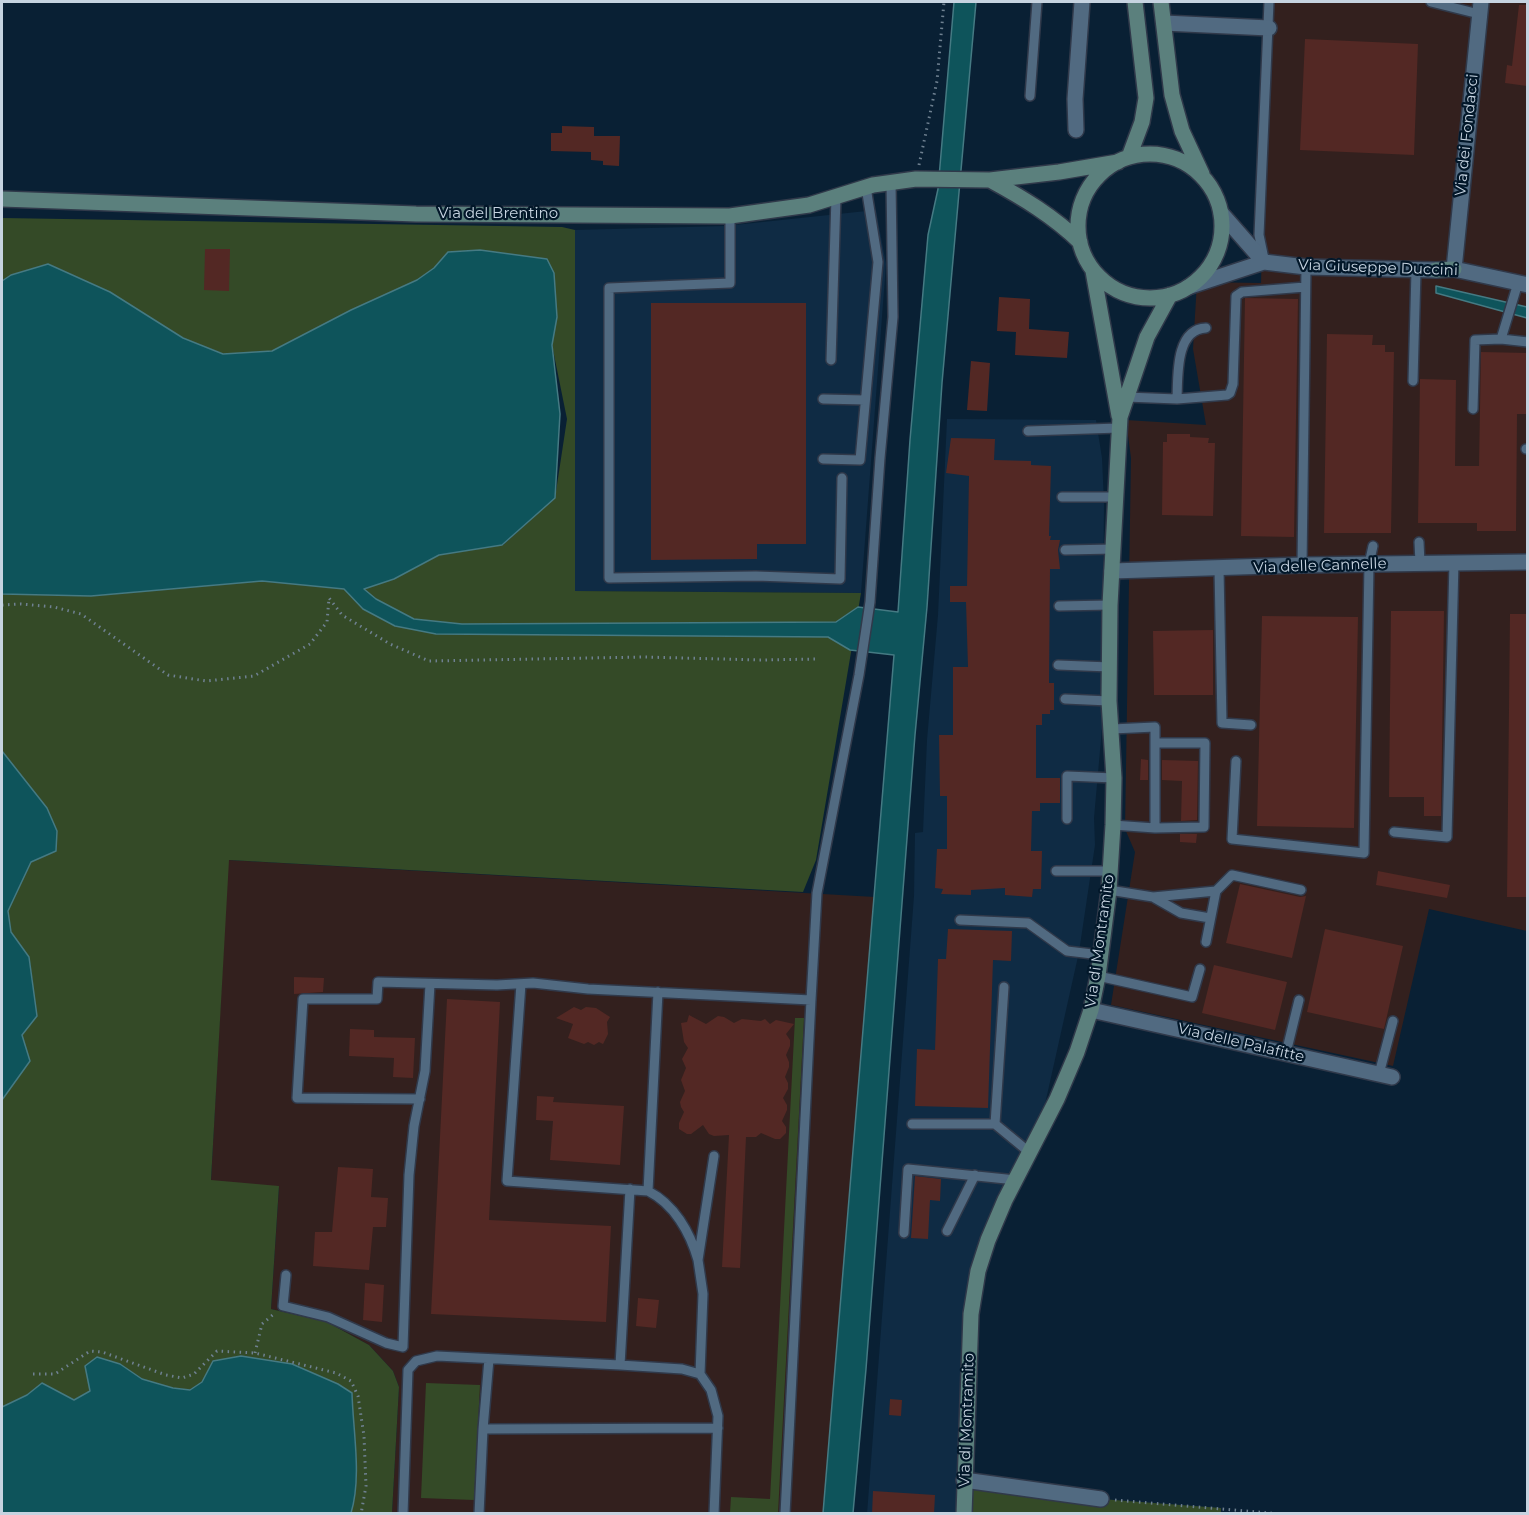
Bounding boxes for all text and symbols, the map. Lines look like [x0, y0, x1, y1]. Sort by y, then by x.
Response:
street label: Via dei Fondacci [1452, 73, 1482, 197]
street label: Via del Brentino [438, 205, 558, 223]
street label: Via Giuseppe Duccini [1298, 256, 1458, 280]
street label: Via delle Cannelle [1253, 555, 1387, 577]
street label: Via di Montramito [1082, 873, 1118, 1009]
street label: Via delle Palafitte [1176, 1020, 1306, 1066]
street label: Via di Montramito [956, 1353, 978, 1487]

